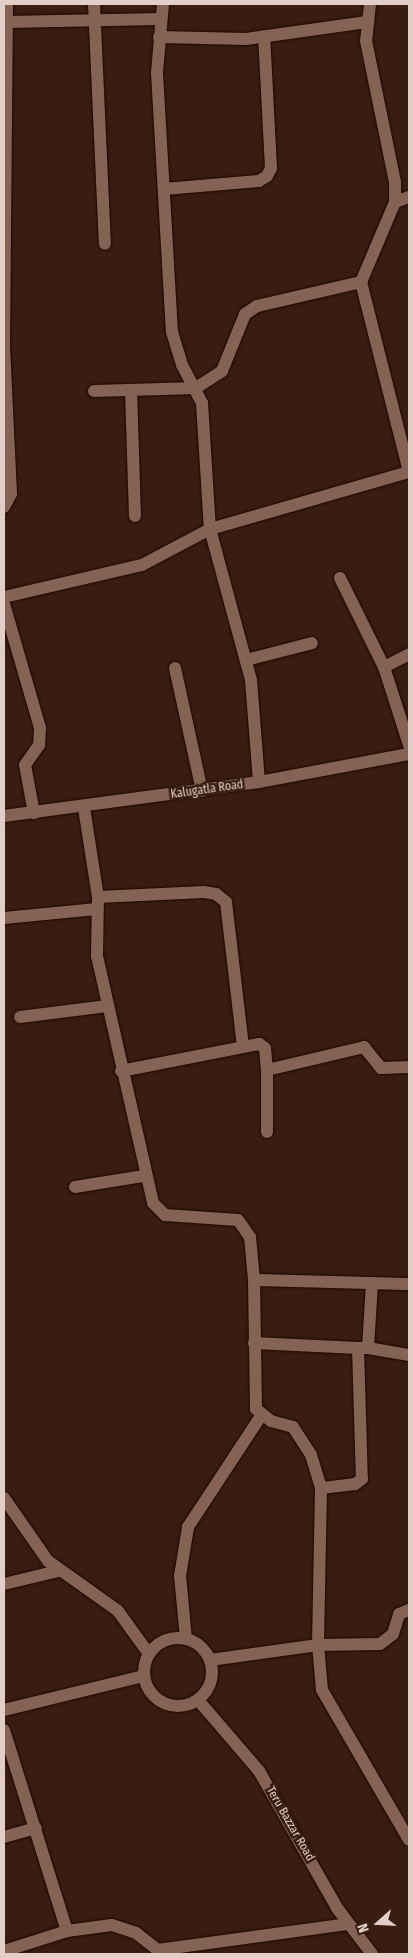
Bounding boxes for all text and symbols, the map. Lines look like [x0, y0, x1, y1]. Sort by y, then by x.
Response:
street label: Kalugatla Road [170, 778, 244, 802]
street label: Teru Bazzar Road [263, 1784, 317, 1864]
north arrow [353, 1898, 403, 1948]
text: N [354, 1921, 373, 1935]

